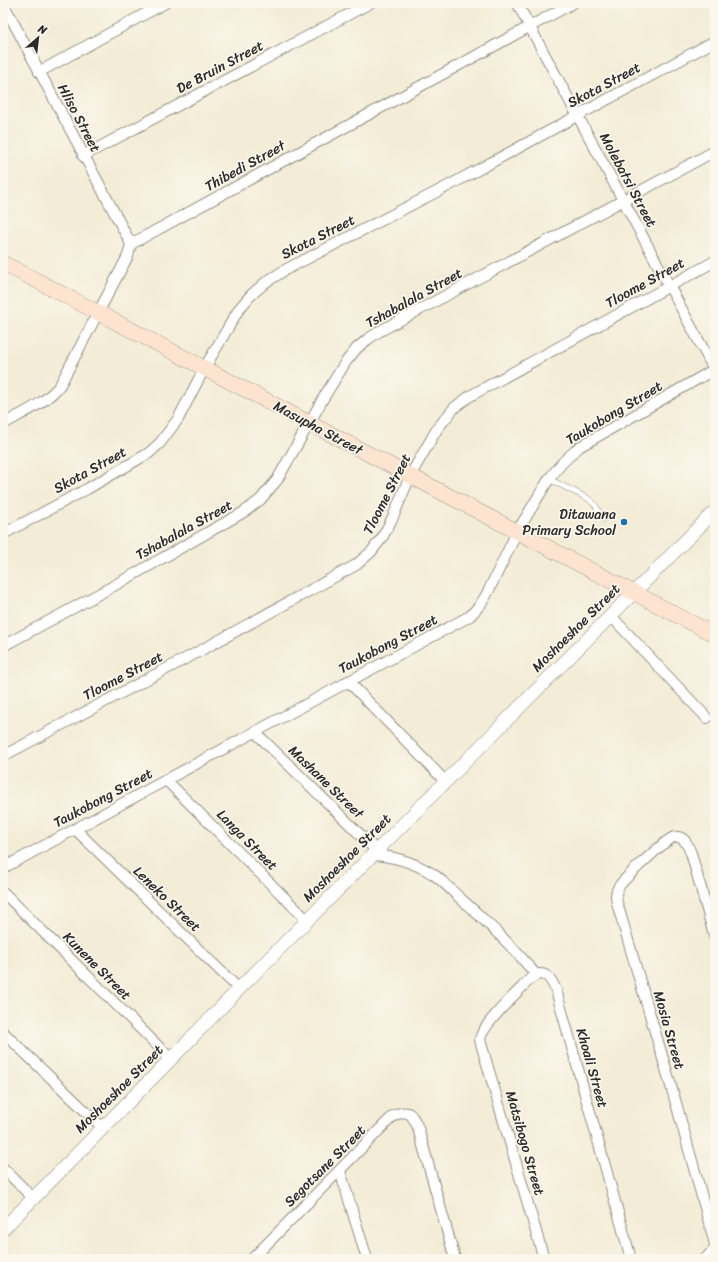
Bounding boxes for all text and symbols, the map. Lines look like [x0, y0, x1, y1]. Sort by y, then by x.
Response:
north arrow [18, 18, 58, 58]
text: N [34, 19, 51, 40]
street label: De Bruin Street [172, 33, 268, 101]
street label: Skota Street [563, 55, 645, 115]
street label: Hliso Street [50, 79, 108, 157]
street label: Molebatsi Street [592, 128, 664, 232]
street label: Thibedi Street [200, 133, 291, 199]
street label: Skota Street [277, 208, 359, 266]
street label: Tloome Street [601, 251, 689, 315]
street label: Tshabalala Street [361, 261, 467, 335]
street label: Taukobong Street [561, 374, 667, 452]
street label: Masupha Street [269, 394, 369, 463]
street label: Skota Street [49, 440, 131, 500]
street label: Tloome Street [356, 449, 418, 539]
street label: Tshabalala Street [131, 493, 237, 567]
place label: Ditawana Primary School [522, 502, 617, 543]
marker: Ditawana Primary School [619, 517, 629, 527]
street label: Moshoeshoe Street [525, 577, 627, 679]
street label: Taukobong Street [334, 607, 442, 681]
street label: Tloome Street [78, 644, 168, 708]
street label: Mashane Street [282, 739, 371, 826]
street label: Taukobong Street [49, 761, 157, 835]
street label: Langa Street [210, 803, 284, 877]
street label: Moshoeshoe Street [296, 807, 398, 909]
street label: Leneko Street [127, 860, 207, 938]
street label: Kunene Street [57, 926, 137, 1006]
street label: Mosia Street [646, 988, 692, 1072]
street label: Khoali Street [569, 1025, 615, 1111]
street label: Moshoeshoe Street [68, 1038, 170, 1140]
street label: Matsibogo Street [498, 1088, 552, 1198]
street label: Segotsane Street [278, 1119, 372, 1213]

